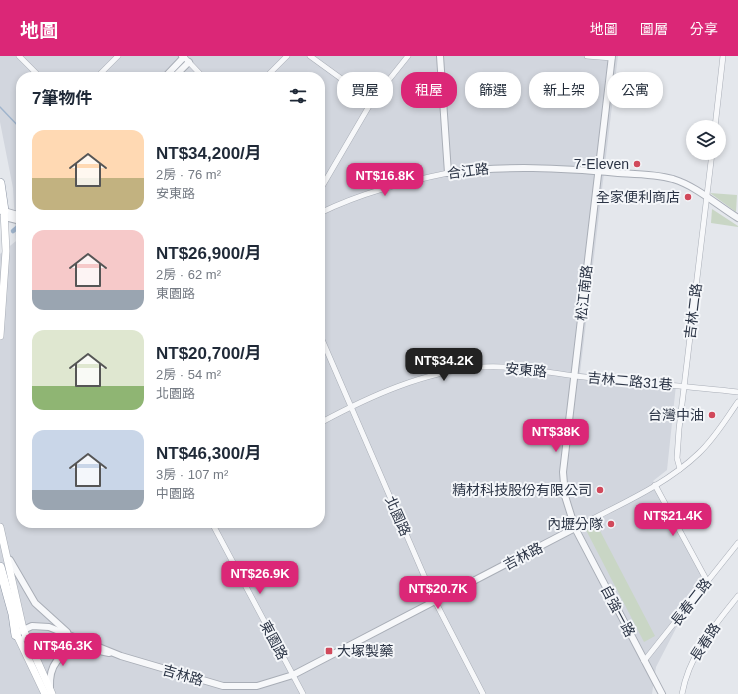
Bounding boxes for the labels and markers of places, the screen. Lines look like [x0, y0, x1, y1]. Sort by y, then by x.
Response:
place label: 7-Eleven [574, 156, 629, 172]
marker: 7-Eleven [632, 159, 642, 169]
pin: NT$16.8K [344, 163, 426, 197]
place label: 全家便利商店 [596, 189, 680, 205]
marker: 全家便利商店 [683, 192, 693, 202]
pin: NT$34.2K [403, 348, 485, 382]
place label: 台灣中油 [648, 407, 704, 423]
marker: 台灣中油 [707, 410, 717, 420]
pin: NT$38K [523, 419, 589, 453]
place label: 精材科技股份有限公司 [452, 482, 592, 498]
marker: 精材科技股份有限公司 [595, 485, 605, 495]
pin: NT$21.4K [632, 503, 714, 537]
place label: 內壢分隊 [547, 516, 603, 532]
marker: 內壢分隊 [606, 519, 616, 529]
pin: NT$26.9K [219, 561, 301, 595]
pin: NT$20.7K [397, 576, 479, 610]
pin: NT$46.3K [22, 633, 104, 667]
place label: 大塚製藥 [337, 643, 393, 659]
marker: 大塚製藥 [324, 646, 334, 656]

